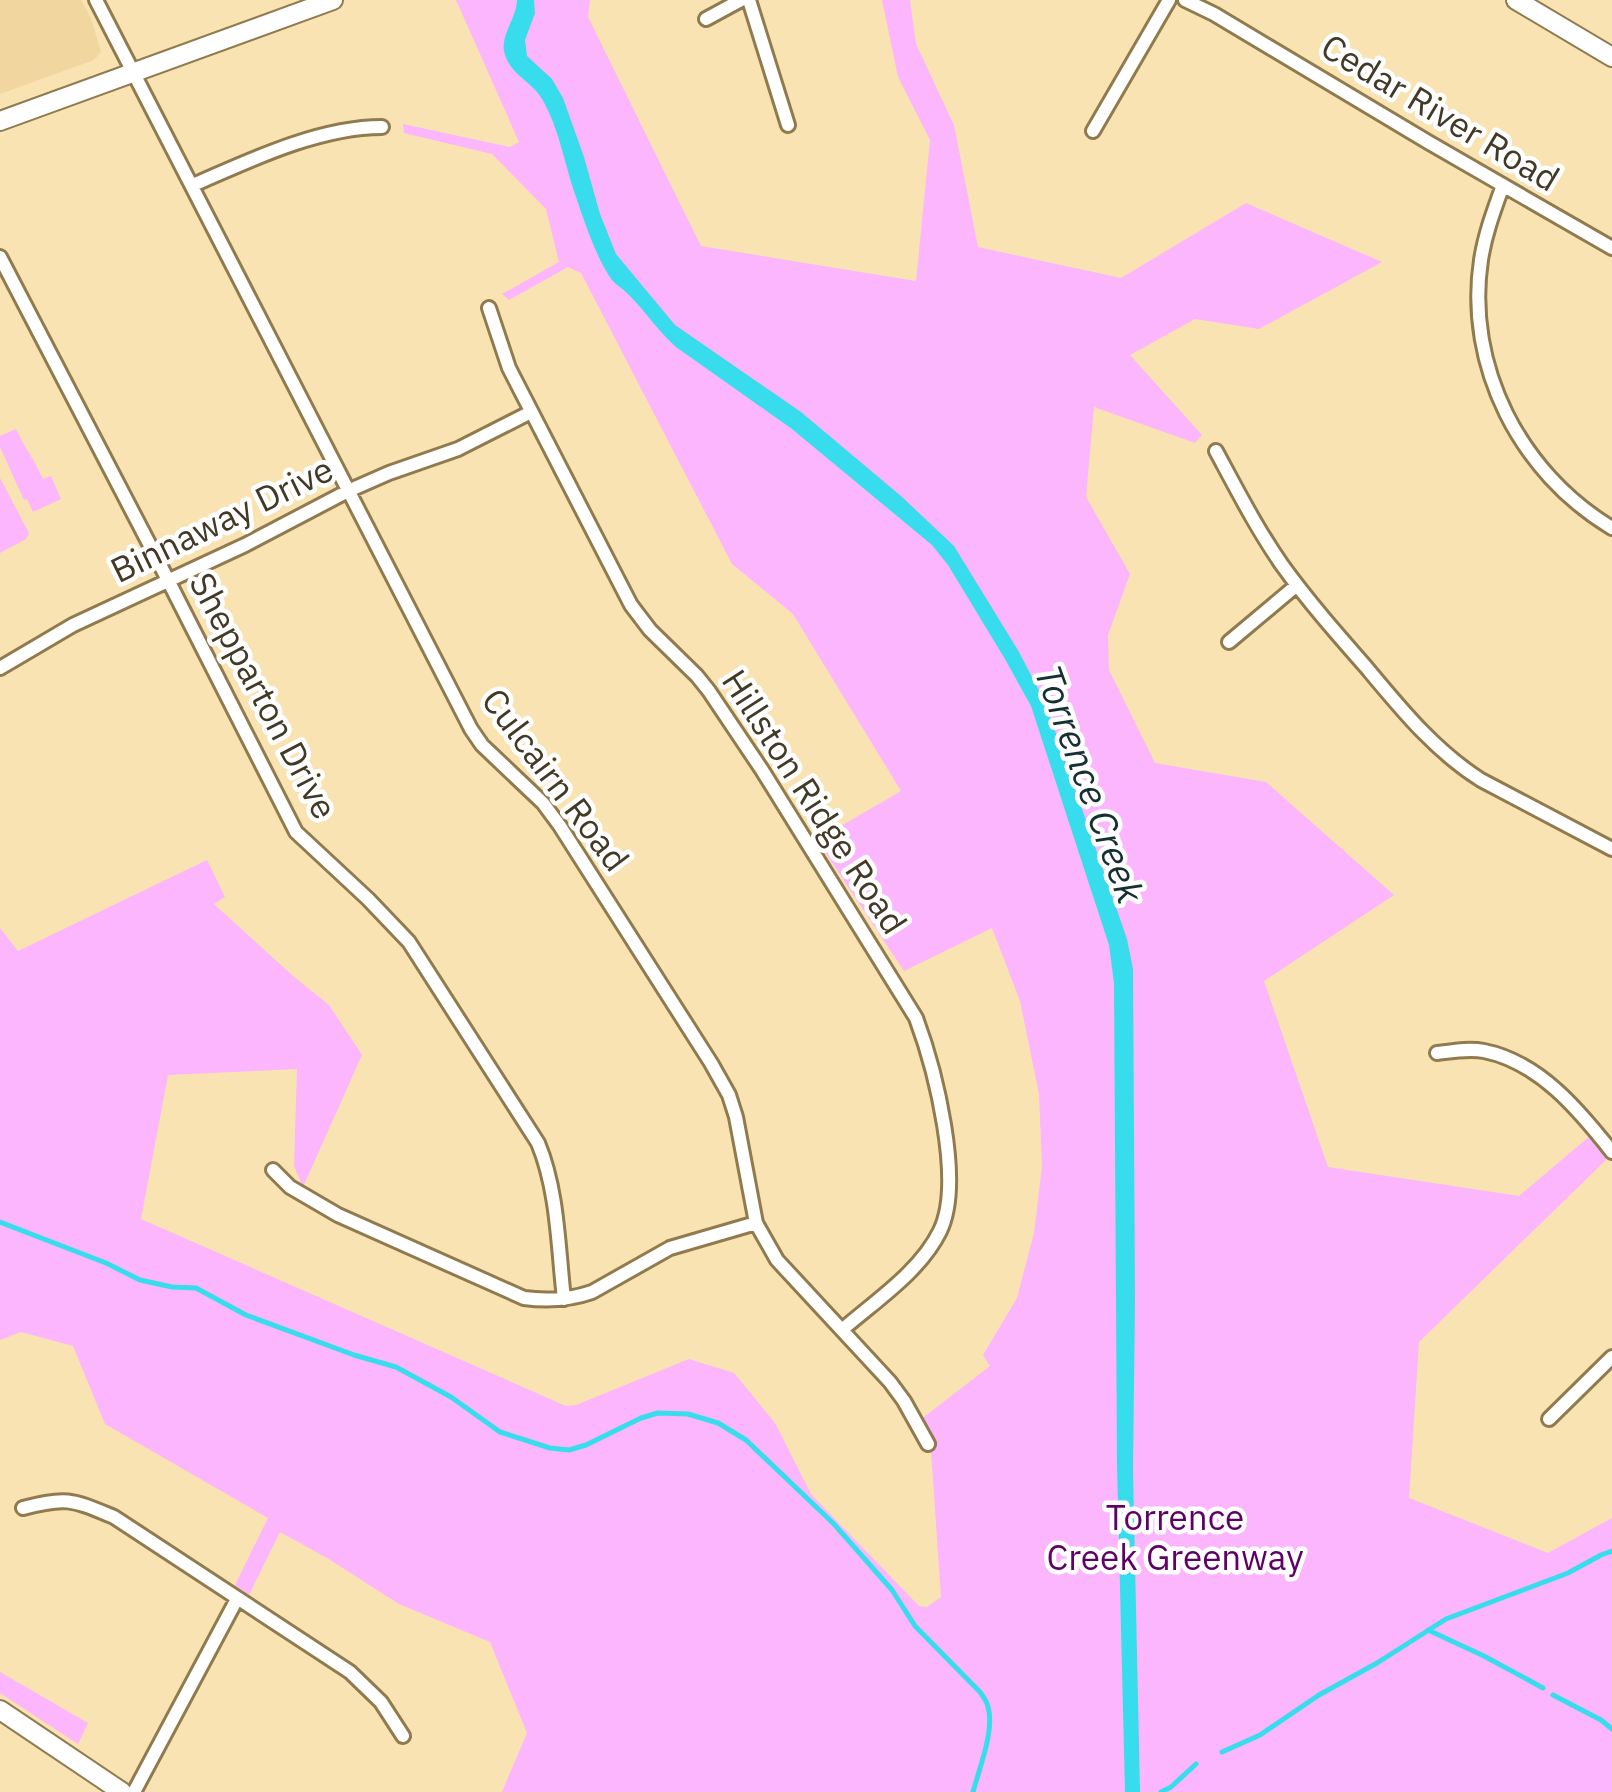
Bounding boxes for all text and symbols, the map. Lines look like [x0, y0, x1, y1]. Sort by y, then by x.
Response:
street label: Cedar River Road [1313, 23, 1568, 201]
street label: Binnaway Drive [103, 445, 340, 593]
street label: Shepparton Drive [180, 564, 348, 827]
water label: Torrence Creek [1025, 658, 1157, 910]
street label: Hillston Ridge Road [712, 660, 918, 943]
street label: Culcairn Road [472, 679, 640, 880]
park label: Torrence Creek Greenway [1046, 1494, 1304, 1580]

